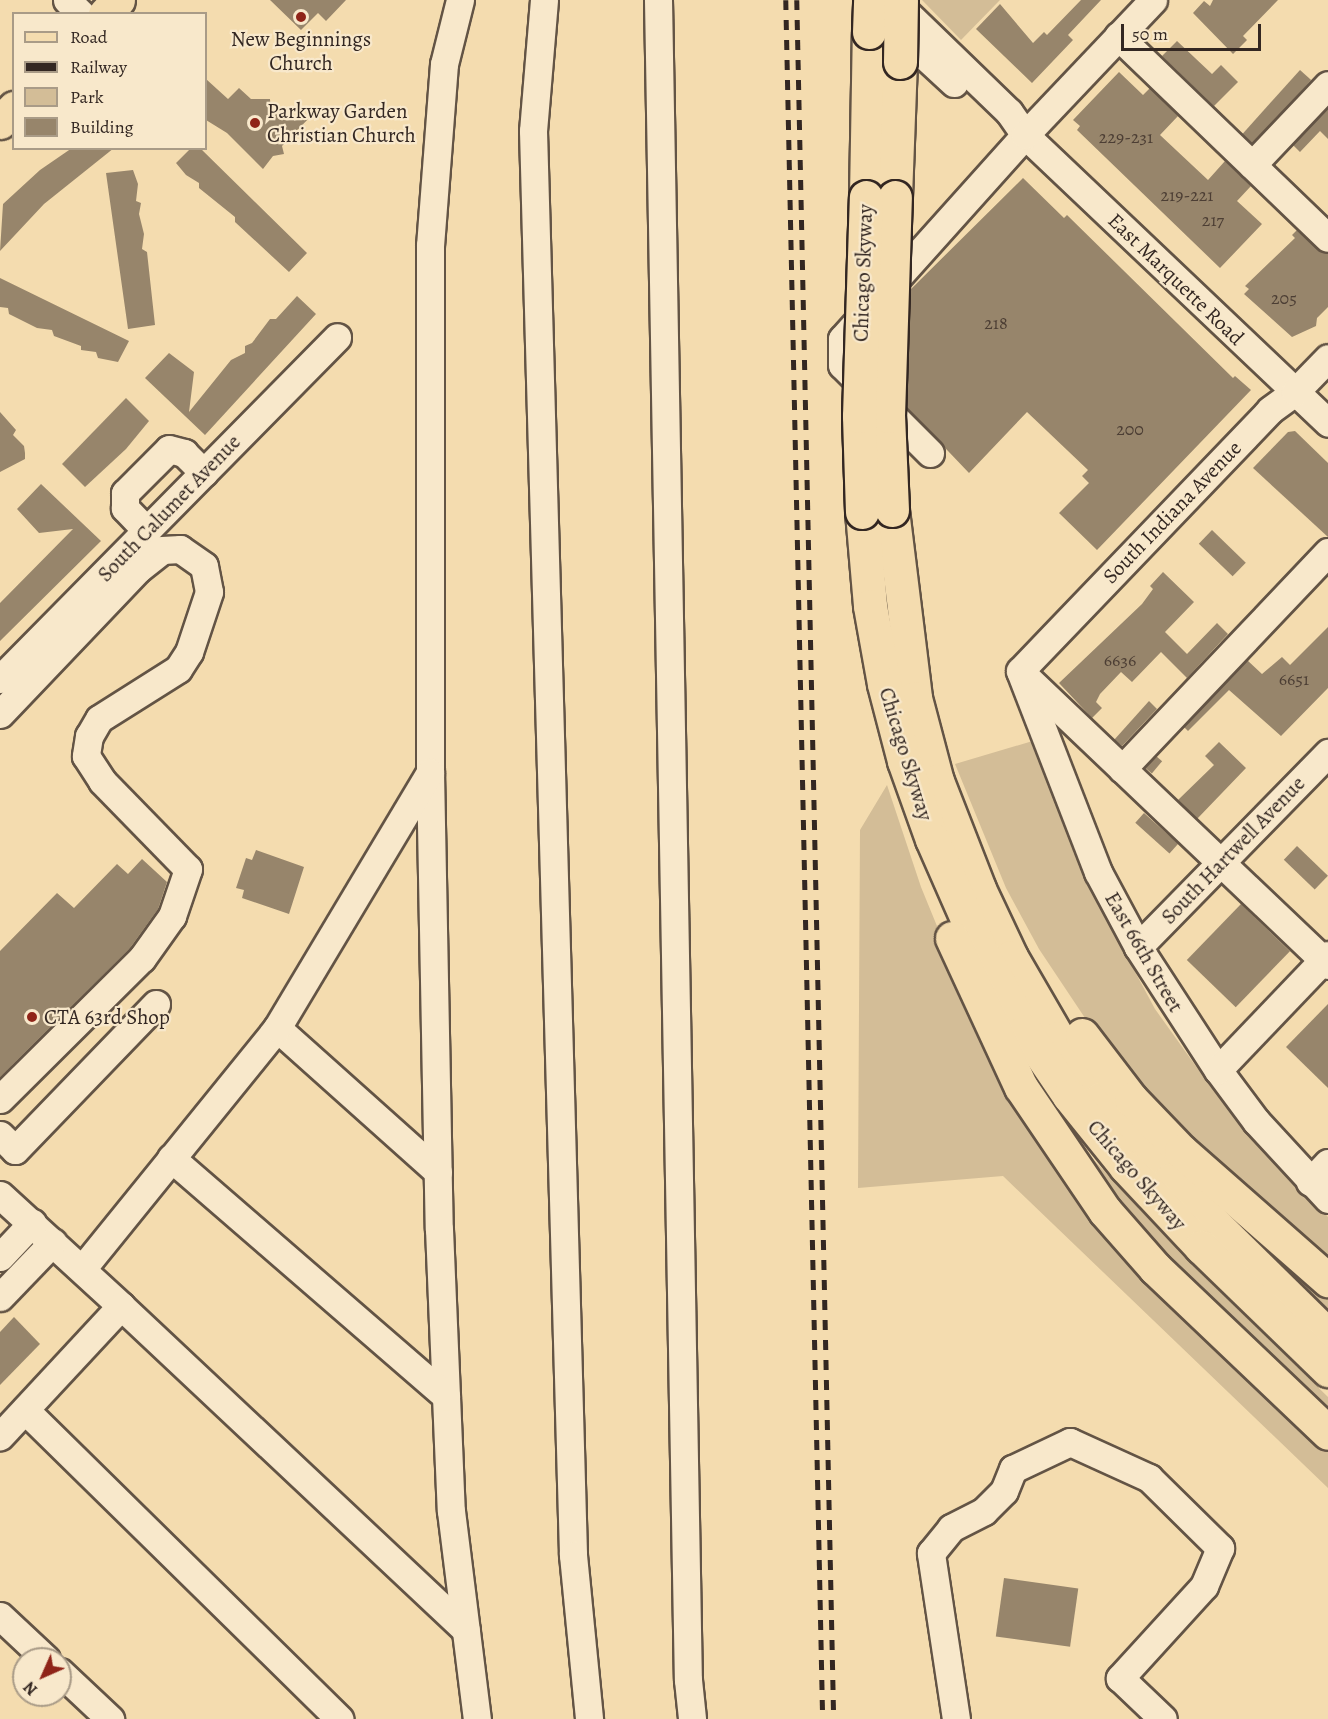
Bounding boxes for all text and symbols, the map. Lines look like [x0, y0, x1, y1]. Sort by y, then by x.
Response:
marker: New Beginnings Church [294, 10, 308, 24]
legend [12, 12, 207, 150]
scale bar [1124, 12, 1264, 50]
text: 50 m [1132, 22, 1168, 46]
text: Road [70, 25, 107, 49]
place label: New Beginnings Church [231, 26, 371, 76]
text: Railway [70, 55, 127, 79]
text: Park [70, 85, 104, 109]
place label: Parkway Garden Christian Church [267, 98, 416, 148]
text: Building [70, 115, 134, 139]
marker: Parkway Garden Christian Church [248, 116, 262, 130]
house number: 229-231 [1099, 126, 1153, 148]
house number: 219-221 [1161, 184, 1213, 206]
street label: Chicago Skyway [848, 204, 878, 342]
street label: East Marquette Road [1103, 208, 1249, 350]
house number: 217 [1202, 209, 1224, 231]
house number: 205 [1271, 287, 1297, 309]
house number: 218 [984, 312, 1008, 334]
house number: 200 [1116, 418, 1144, 440]
street label: South Calumet Avenue [92, 429, 246, 587]
street label: South Indiana Avenue [1097, 435, 1247, 589]
house number: 6636 [1104, 649, 1136, 671]
house number: 6651 [1279, 668, 1309, 690]
street label: Chicago Skyway [874, 684, 938, 824]
street label: South Hartwell Avenue [1156, 771, 1310, 929]
street label: East 66th Street [1099, 887, 1189, 1017]
place label: CTA 63rd Shop [44, 1004, 170, 1030]
marker: CTA 63rd Shop [25, 1010, 39, 1024]
street label: Chicago Skyway [1082, 1115, 1192, 1235]
north arrow [12, 1647, 72, 1707]
text: N [19, 1676, 43, 1700]

